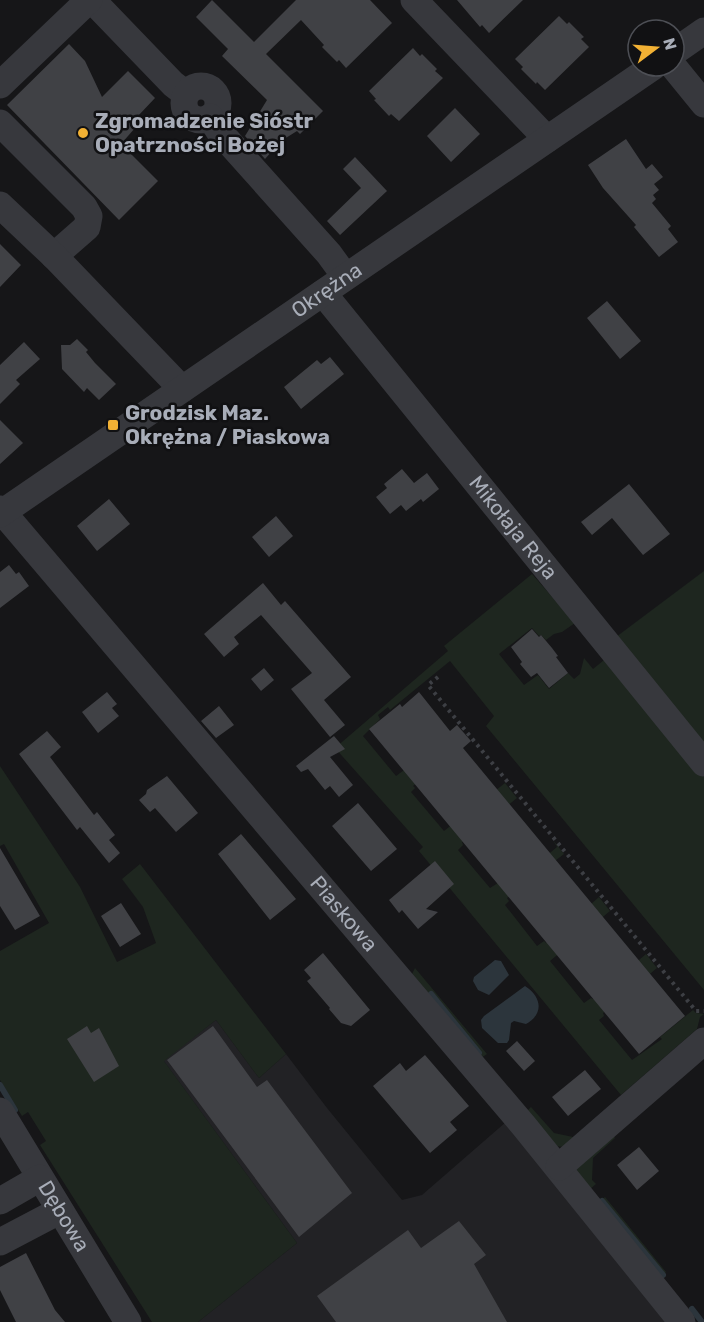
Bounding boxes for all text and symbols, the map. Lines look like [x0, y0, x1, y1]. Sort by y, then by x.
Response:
north arrow [626, 18, 686, 78]
text: N [659, 36, 681, 52]
place label: Zgromadzenie Sióstr Opatrzności Bożej [95, 108, 313, 157]
marker: Zgromadzenie Sióstr Opatrzności Bożej [76, 126, 90, 140]
street label: Okrężna [287, 257, 366, 323]
place label: Grodzisk Maz. Okrężna / Piaskowa [125, 400, 330, 449]
marker: Grodzisk Maz. Okrężna / Piaskowa [106, 418, 120, 432]
street label: Mikołaja Reja [464, 470, 563, 584]
street label: Piaskowa [305, 871, 383, 956]
street label: Dębowa [33, 1176, 95, 1256]

